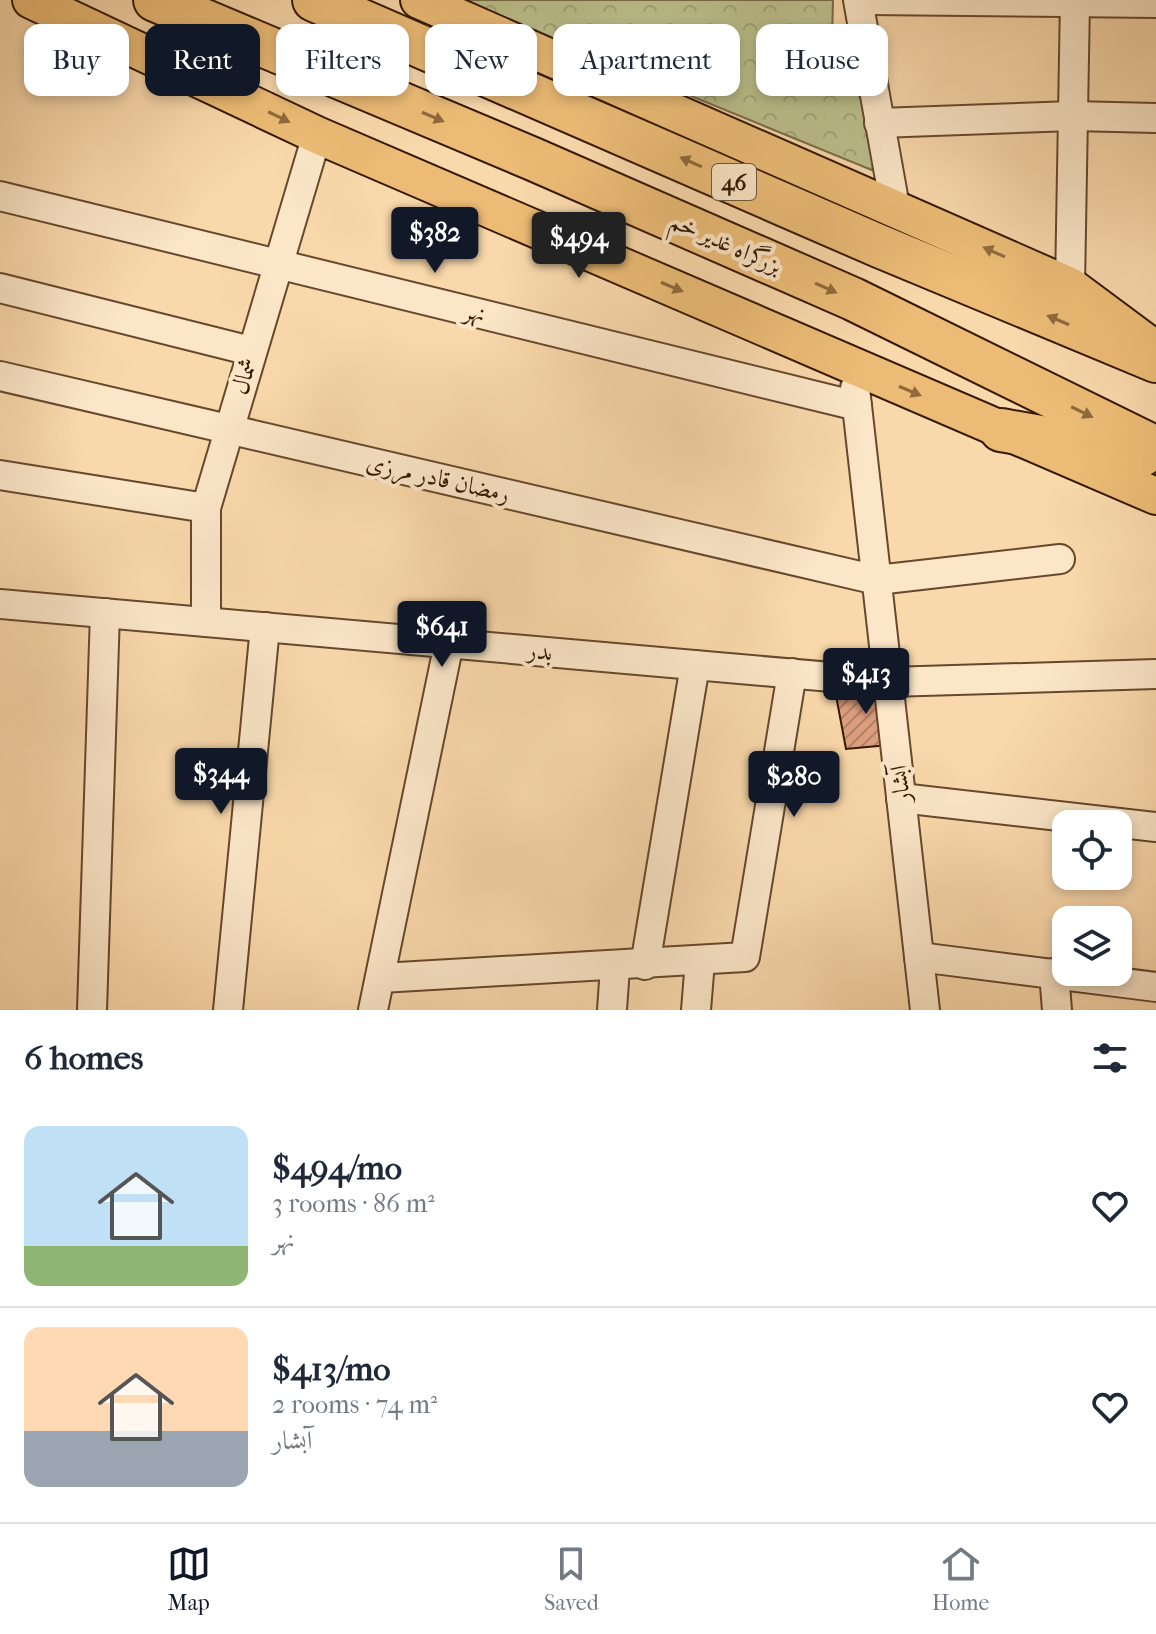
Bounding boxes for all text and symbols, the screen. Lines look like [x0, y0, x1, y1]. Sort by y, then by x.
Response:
chip: Buy [24, 24, 129, 96]
chip: Rent [145, 24, 260, 96]
chip: Filters [276, 24, 409, 96]
chip: New [425, 24, 537, 96]
chip: Apartment [553, 24, 740, 96]
chip: House [756, 24, 888, 96]
one-way arrow [268, 110, 291, 124]
one-way arrow [422, 111, 446, 124]
one-way arrow [679, 156, 702, 169]
road number: 46 [712, 164, 756, 200]
street label: بزرگراه غدیر خم [663, 204, 787, 287]
pin: $382 [388, 207, 482, 275]
pin: $494 [532, 212, 626, 280]
text: $382 [409, 217, 461, 248]
text: $494 [550, 222, 608, 253]
one-way arrow [983, 246, 1006, 259]
one-way arrow [660, 281, 684, 294]
one-way arrow [814, 281, 838, 294]
street label: نهر [458, 295, 489, 329]
one-way arrow [1046, 313, 1070, 326]
street label: شمال [225, 354, 263, 398]
one-way arrow [898, 385, 922, 398]
one-way arrow [1070, 405, 1094, 419]
street label: رمضان قادر مرزی [363, 448, 512, 511]
pin: $641 [395, 601, 489, 669]
text: $641 [416, 611, 468, 642]
street label: بدر [524, 636, 554, 666]
pin: $413 [819, 648, 913, 716]
text: $413 [841, 658, 891, 689]
pin: $344 [174, 748, 268, 816]
pin: $280 [747, 751, 841, 819]
text: $344 [193, 758, 249, 789]
text: $280 [766, 761, 822, 792]
street label: آبشار [884, 761, 916, 806]
map controls [1052, 810, 1132, 986]
button: locate [1052, 810, 1132, 890]
button: layers [1052, 906, 1132, 986]
icon: filters [1088, 1036, 1132, 1080]
text: 6 homes [24, 1038, 143, 1078]
text: $494/mo [272, 1148, 402, 1188]
icon: home [88, 1158, 184, 1254]
icon: heart [1088, 1184, 1132, 1228]
text: 3 rooms · 86 m² [272, 1188, 435, 1219]
text: نهر [272, 1224, 295, 1255]
text: $413/mo [272, 1349, 391, 1389]
icon: home [88, 1359, 184, 1455]
icon: heart [1088, 1385, 1132, 1429]
text: 2 rooms · 74 m² [272, 1389, 437, 1420]
text: آبشار [272, 1425, 312, 1456]
tab: Map [167, 1542, 211, 1616]
tab: Saved [544, 1542, 599, 1616]
tab: Home [932, 1542, 989, 1616]

